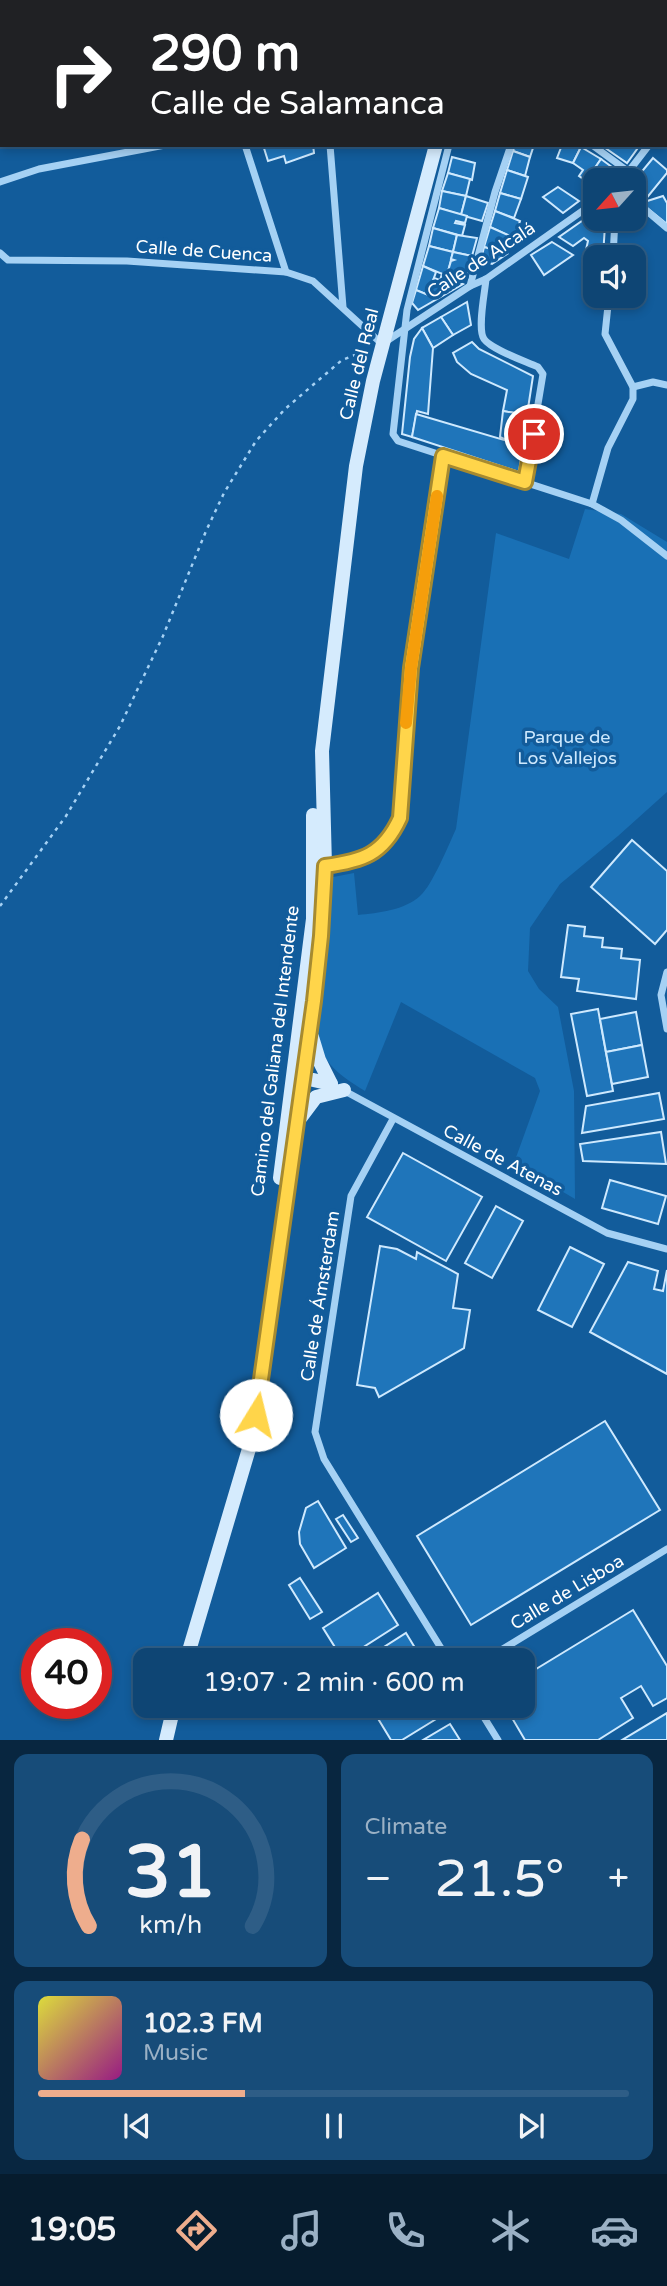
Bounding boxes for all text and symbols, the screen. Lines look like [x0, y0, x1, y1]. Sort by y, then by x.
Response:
text: 290 m [150, 25, 300, 84]
icon: right [35, 28, 126, 119]
text: Calle de Salamanca [150, 85, 445, 123]
north arrow [583, 168, 646, 231]
map controls [583, 168, 646, 308]
street label: Calle de Alcalá [423, 217, 539, 303]
street label: Calle de Cuenca [135, 235, 273, 267]
button: sound [583, 245, 646, 308]
street label: Calle del Real [334, 306, 384, 422]
pin [504, 404, 564, 464]
icon: arrive [515, 415, 553, 453]
park label: Parque de Los Vallejos [517, 726, 617, 769]
street label: Camino del Galiana del Intendente [246, 904, 304, 1198]
street label: Calle de Atenas [439, 1119, 567, 1201]
street label: Calle de Ámsterdam [296, 1209, 344, 1383]
position arrow [219, 1378, 293, 1452]
street label: Calle de Lisboa [506, 1549, 628, 1635]
speed limit sign: 40 [21, 1628, 112, 1719]
text: 19:07 · 2 min · 600 m [203, 1667, 465, 1698]
text: Climate [365, 1813, 447, 1841]
text: 31 [125, 1830, 216, 1918]
text: 21.5° [435, 1848, 565, 1911]
text: − [365, 1856, 392, 1902]
text: + [608, 1856, 629, 1902]
text: km/h [139, 1910, 202, 1940]
text: 102.3 FM [143, 2008, 263, 2039]
text: Music [143, 2039, 208, 2067]
icon: previous [118, 2107, 156, 2145]
icon: pause [315, 2107, 353, 2145]
icon: next [512, 2107, 550, 2145]
icon: directions [172, 2206, 221, 2255]
icon: music [277, 2206, 326, 2255]
icon: phone [381, 2206, 430, 2255]
icon: climate [486, 2206, 535, 2255]
icon: car [590, 2206, 639, 2255]
text: 19:05 [28, 2211, 116, 2249]

